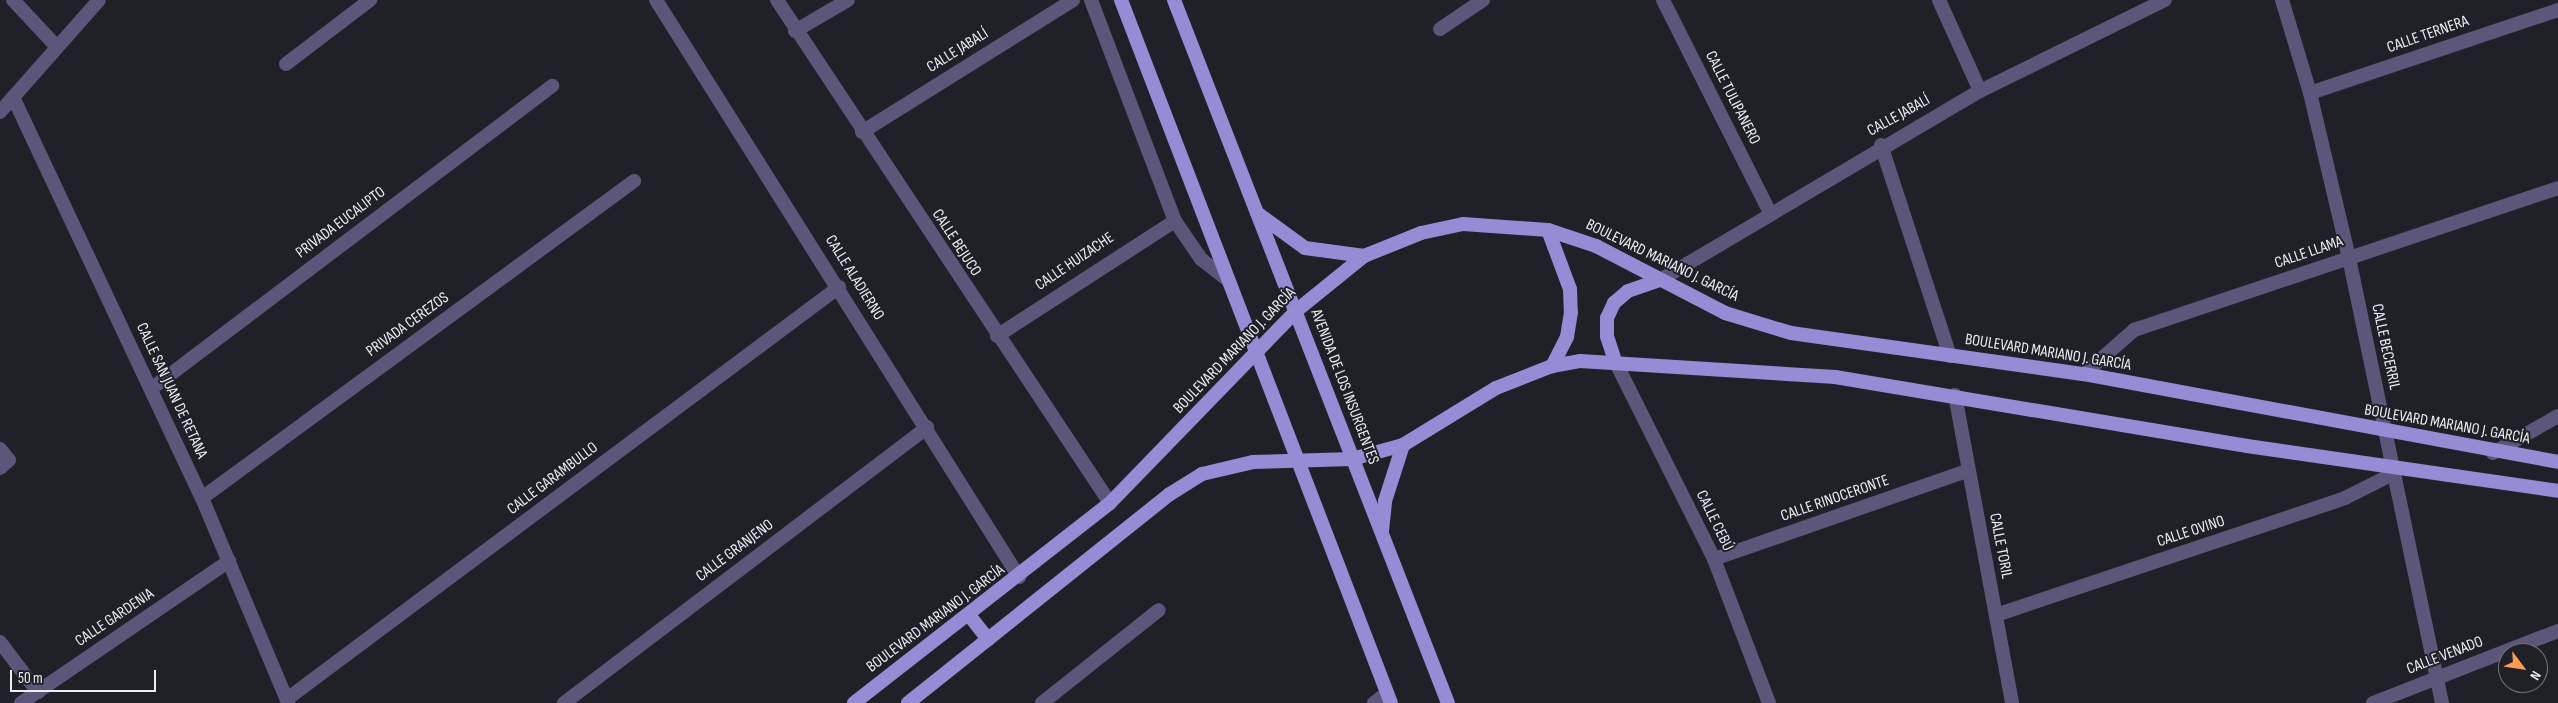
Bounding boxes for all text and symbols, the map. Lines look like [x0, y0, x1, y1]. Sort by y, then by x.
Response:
street label: CALLE TERNERA [2385, 12, 2471, 58]
street label: CALLE JABALÍ [924, 25, 992, 77]
street label: CALLE TULIPANERO [1700, 48, 1764, 148]
street label: CALLE JABALÍ [1864, 91, 1934, 141]
street label: PRIVADA EUCALIPTO [292, 183, 390, 263]
street label: CALLE BEJUCO [927, 206, 985, 280]
street label: BOULEVARD MARIANO J. GARCÍA [1582, 216, 1742, 306]
street label: CALLE HUIZACHE [1032, 229, 1118, 295]
street label: CALLE ALADIERNO [820, 232, 888, 324]
street label: CALLE LLAMA [2272, 232, 2346, 274]
street label: BOULEVARD MARIANO J. GARCÍA [1170, 284, 1300, 418]
street label: PRIVADA CEREZOS [363, 289, 453, 361]
street label: CALLE BECERRIL [2367, 302, 2403, 392]
street label: AVENIDA DE LOS INSURGENTES [1306, 307, 1382, 467]
street label: CALLE SAN JUAN DE RETANA [131, 320, 211, 462]
street label: BOULEVARD MARIANO J. GARCÍA [1964, 330, 2132, 376]
street label: BOULEVARD MARIANO J. GARCÍA [2363, 401, 2531, 449]
street label: CALLE GARAMBULLO [504, 439, 602, 519]
street label: CALLE RINOCERONTE [1778, 472, 1892, 526]
street label: CALLE CEBÚ [1691, 488, 1737, 554]
street label: CALLE TORIL [1984, 512, 2016, 580]
street label: CALLE OVINO [2155, 512, 2227, 552]
street label: CALLE GRANJENO [693, 516, 777, 586]
street label: BOULEVARD MARIANO J. GARCÍA [863, 561, 1009, 677]
street label: CALLE GARDENIA [72, 585, 158, 651]
street label: CALLE VENADO [2404, 633, 2486, 679]
north arrow [2498, 643, 2548, 693]
scale bar [12, 660, 159, 692]
text: N [2526, 668, 2545, 683]
text: 50 m [18, 669, 43, 688]

